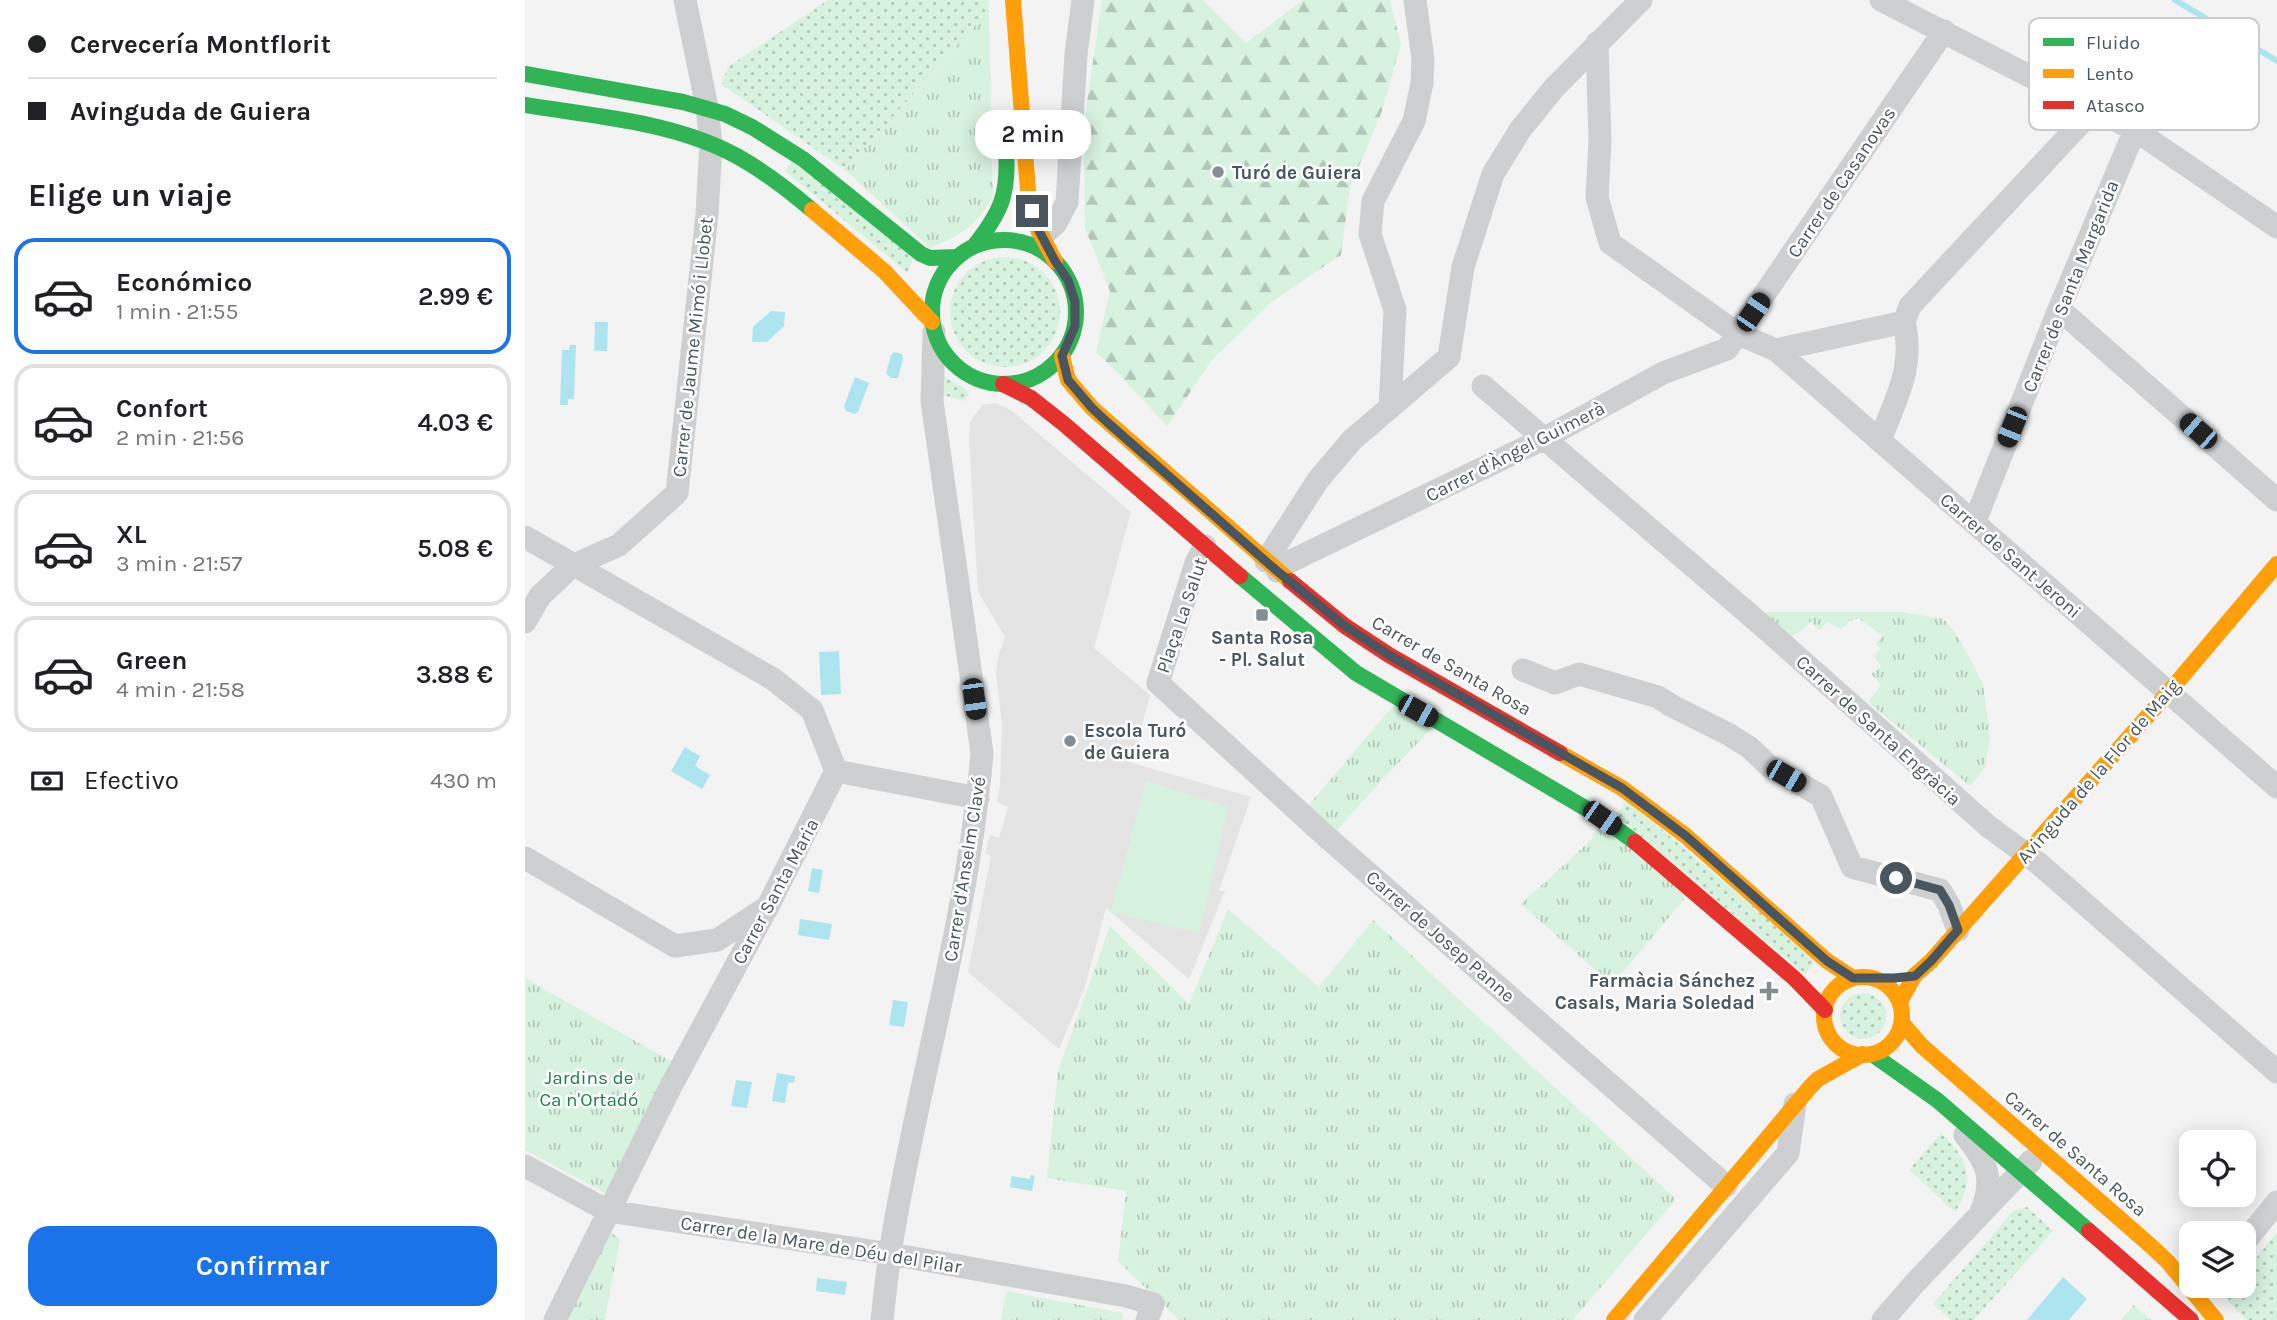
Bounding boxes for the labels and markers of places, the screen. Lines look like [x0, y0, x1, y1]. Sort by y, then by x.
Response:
place label: Turó de Guiera [1232, 162, 1362, 184]
marker: Turó de Guiera [1210, 164, 1226, 180]
marker: Santa Rosa - Pl. Salut [1254, 607, 1270, 623]
place label: Santa Rosa - Pl. Salut [1211, 627, 1313, 671]
place label: Escola Turó de Guiera [1084, 720, 1186, 764]
marker: Escola Turó de Guiera [1062, 733, 1078, 749]
place label: Farmàcia Sánchez Casals, Maria Soledad [1555, 970, 1755, 1014]
marker: Farmàcia Sánchez Casals, Maria Soledad [1761, 983, 1777, 999]

